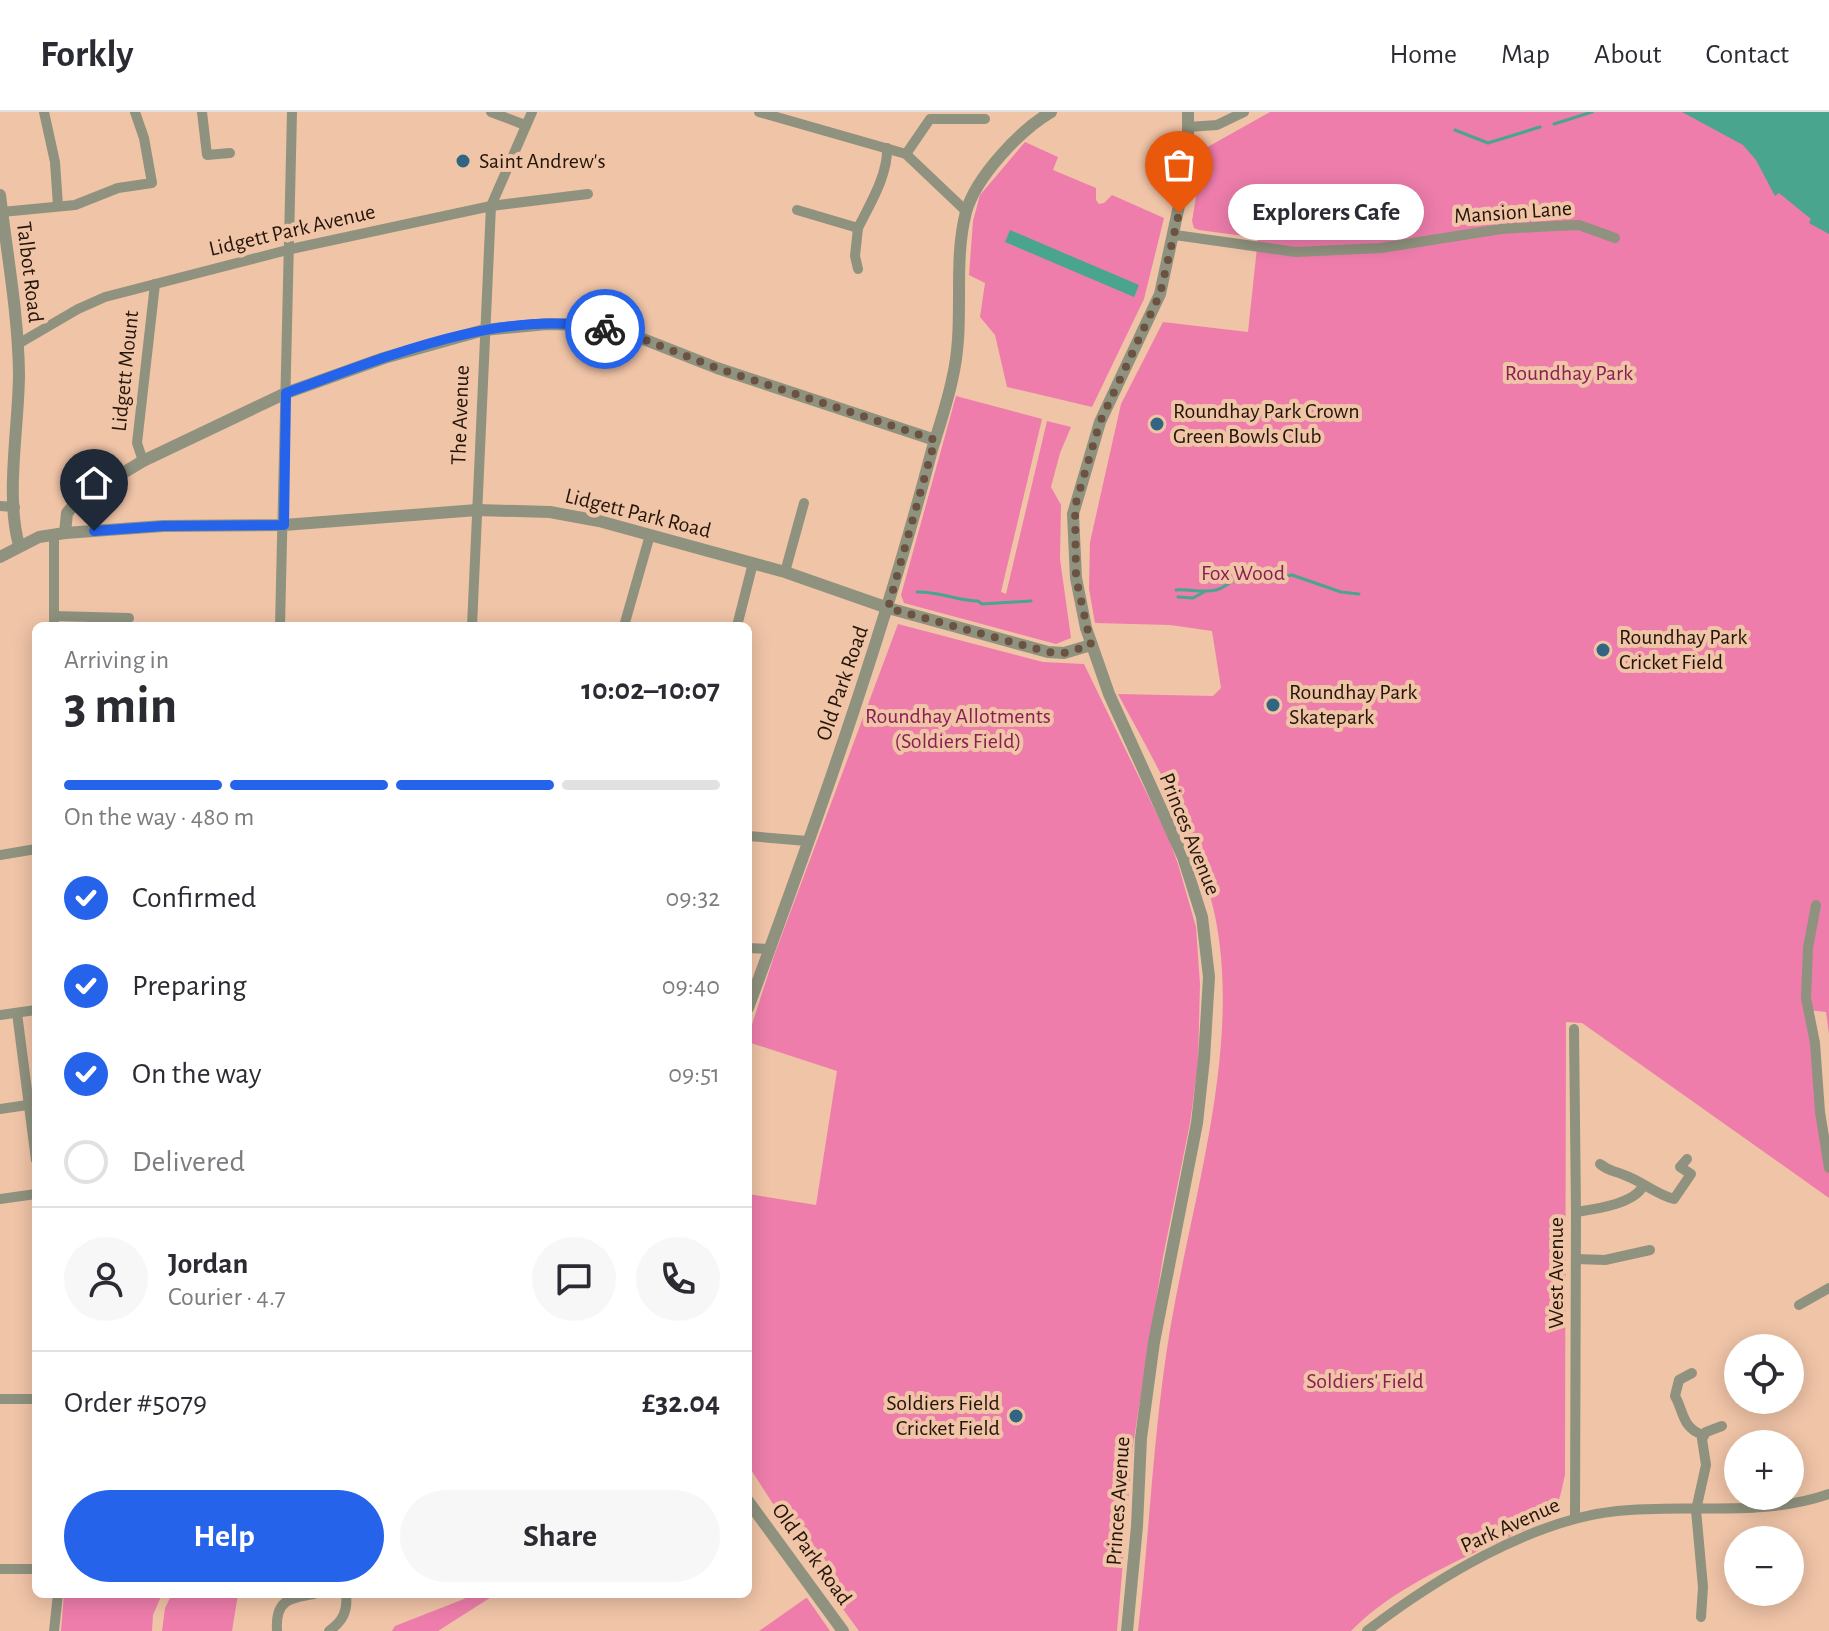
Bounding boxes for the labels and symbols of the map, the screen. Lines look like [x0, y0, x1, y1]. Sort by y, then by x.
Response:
pin [1145, 131, 1213, 213]
place label: Saint Andrew's [479, 150, 606, 172]
marker: Saint Andrew's [454, 152, 472, 170]
callout: Explorers Cafe [1227, 185, 1423, 241]
street label: Mansion Lane [1453, 197, 1573, 227]
street label: Lidgett Park Avenue [207, 200, 377, 260]
street label: Talbot Road [13, 220, 47, 324]
courier [565, 289, 645, 369]
street label: Lidgett Mount [108, 309, 142, 433]
park label: Roundhay Park [1505, 362, 1633, 384]
street label: The Avenue [447, 365, 473, 465]
place label: Roundhay Park Crown Green Bowls Club [1173, 400, 1360, 447]
marker: Roundhay Park Crown Green Bowls Club [1148, 415, 1166, 433]
pin [60, 449, 128, 531]
street label: Lidgett Park Road [563, 484, 713, 542]
park label: Fox Wood [1201, 562, 1285, 584]
street label: Old Park Road [812, 623, 872, 743]
place label: Roundhay Park Cricket Field [1619, 626, 1747, 673]
marker: Roundhay Park Cricket Field [1594, 641, 1612, 659]
place label: Roundhay Park Skatepark [1289, 681, 1417, 728]
marker: Roundhay Park Skatepark [1264, 696, 1282, 714]
park label: Roundhay Allotments (Soldiers Field) [865, 705, 1051, 752]
street label: Princes Avenue [1156, 770, 1224, 898]
street label: West Avenue [1545, 1217, 1567, 1329]
park label: Soldiers' Field [1306, 1370, 1424, 1392]
place label: Soldiers Field Cricket Field [886, 1392, 1000, 1439]
marker: Soldiers Field Cricket Field [1007, 1407, 1025, 1425]
street label: Princes Avenue [1103, 1436, 1133, 1566]
street label: Park Avenue [1457, 1493, 1563, 1557]
street label: Old Park Road [768, 1499, 856, 1609]

